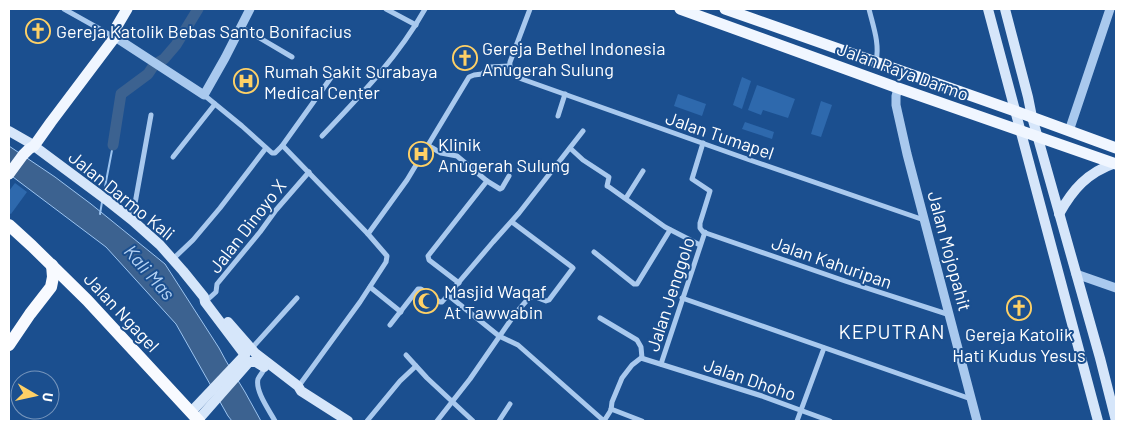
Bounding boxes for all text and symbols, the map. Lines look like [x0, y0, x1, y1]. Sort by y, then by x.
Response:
church icon: Gereja Katolik Bebas Santo Bonifacius [25, 18, 51, 44]
place label: Gereja Katolik Bebas Santo Bonifacius [56, 20, 352, 42]
place label: Gereja Bethel Indonesia Anugerah Sulung [482, 37, 665, 80]
street label: Jalan Raya Darmo [834, 37, 972, 105]
church icon: Gereja Bethel Indonesia Anugerah Sulung [452, 45, 478, 71]
place label: Rumah Sakit Surabaya Medical Center [264, 60, 438, 103]
hospital icon: Rumah Sakit Surabaya Medical Center [233, 68, 259, 94]
street label: Jalan Tumapel [663, 106, 777, 164]
place label: Klinik Anugerah Sulung [438, 133, 570, 176]
hospital icon: Klinik Anugerah Sulung [408, 141, 434, 167]
street label: Jalan Darmo Kali [65, 146, 179, 244]
street label: Jalan Dinoyo X [204, 175, 290, 277]
street label: Jalan Mojopahit [923, 189, 977, 313]
street label: Jalan Kahuripan [769, 231, 895, 293]
street label: Jalan Jenggolo [641, 234, 699, 354]
water label: Kali Mas [120, 240, 180, 304]
street label: Jalan Ngagel [80, 268, 164, 356]
place label: Masjid Waqaf At Tawwabin [444, 280, 547, 323]
mosque icon: Masjid Waqaf At Tawwabin [413, 288, 439, 314]
church icon: Gereja Katolik Hati Kudus Yesus [1006, 295, 1032, 321]
district label: KEPUTRAN [838, 319, 946, 343]
place label: Gereja Katolik Hati Kudus Yesus [952, 323, 1086, 366]
street label: Jalan Dhoho [701, 353, 799, 405]
north arrow [10, 370, 60, 420]
text: U [39, 391, 57, 403]

